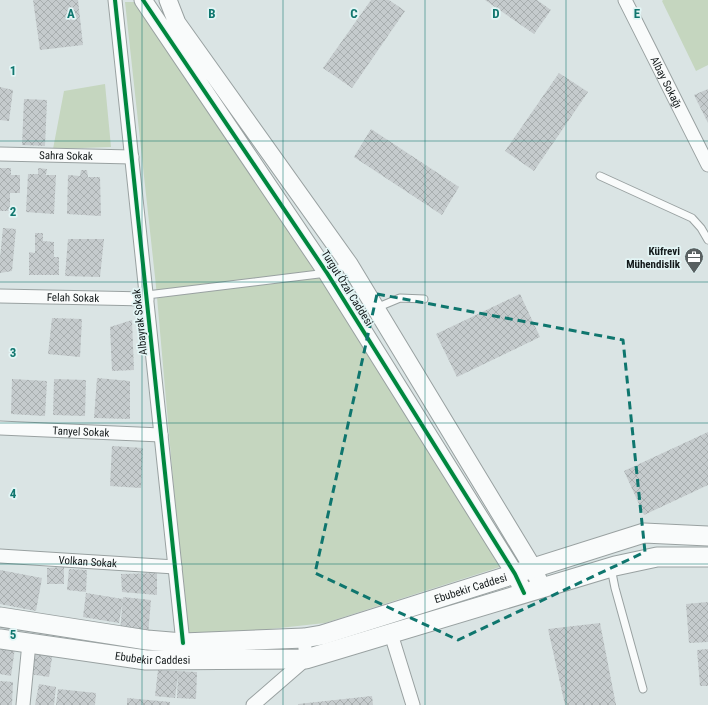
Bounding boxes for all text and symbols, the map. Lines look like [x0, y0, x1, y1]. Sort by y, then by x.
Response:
text: A [67, 6, 75, 21]
text: B [208, 6, 216, 21]
text: C [350, 6, 358, 21]
text: D [492, 6, 500, 21]
text: E [634, 6, 641, 21]
street label: Albay Sokağı [648, 54, 685, 110]
text: 1 [10, 63, 16, 78]
street label: Sahra Sokak [39, 148, 93, 163]
text: 2 [10, 204, 17, 219]
place label: Küfrevi Mühendislik [626, 245, 681, 271]
office icon: Küfrevi Mühendislik [683, 246, 705, 274]
street label: Turgut Özal Caddesi [318, 248, 376, 328]
street label: Albayrak Sokak [130, 288, 150, 356]
street label: Felah Sokak [47, 290, 99, 305]
text: 3 [10, 345, 16, 360]
street label: Tanyel Sokak [52, 424, 110, 439]
text: 4 [10, 486, 17, 501]
street label: Volkan Sokak [58, 553, 117, 570]
street label: Ebubekir Caddesi [433, 570, 508, 606]
text: 5 [10, 627, 17, 642]
street label: Ebubekir Caddesi [114, 649, 190, 667]

